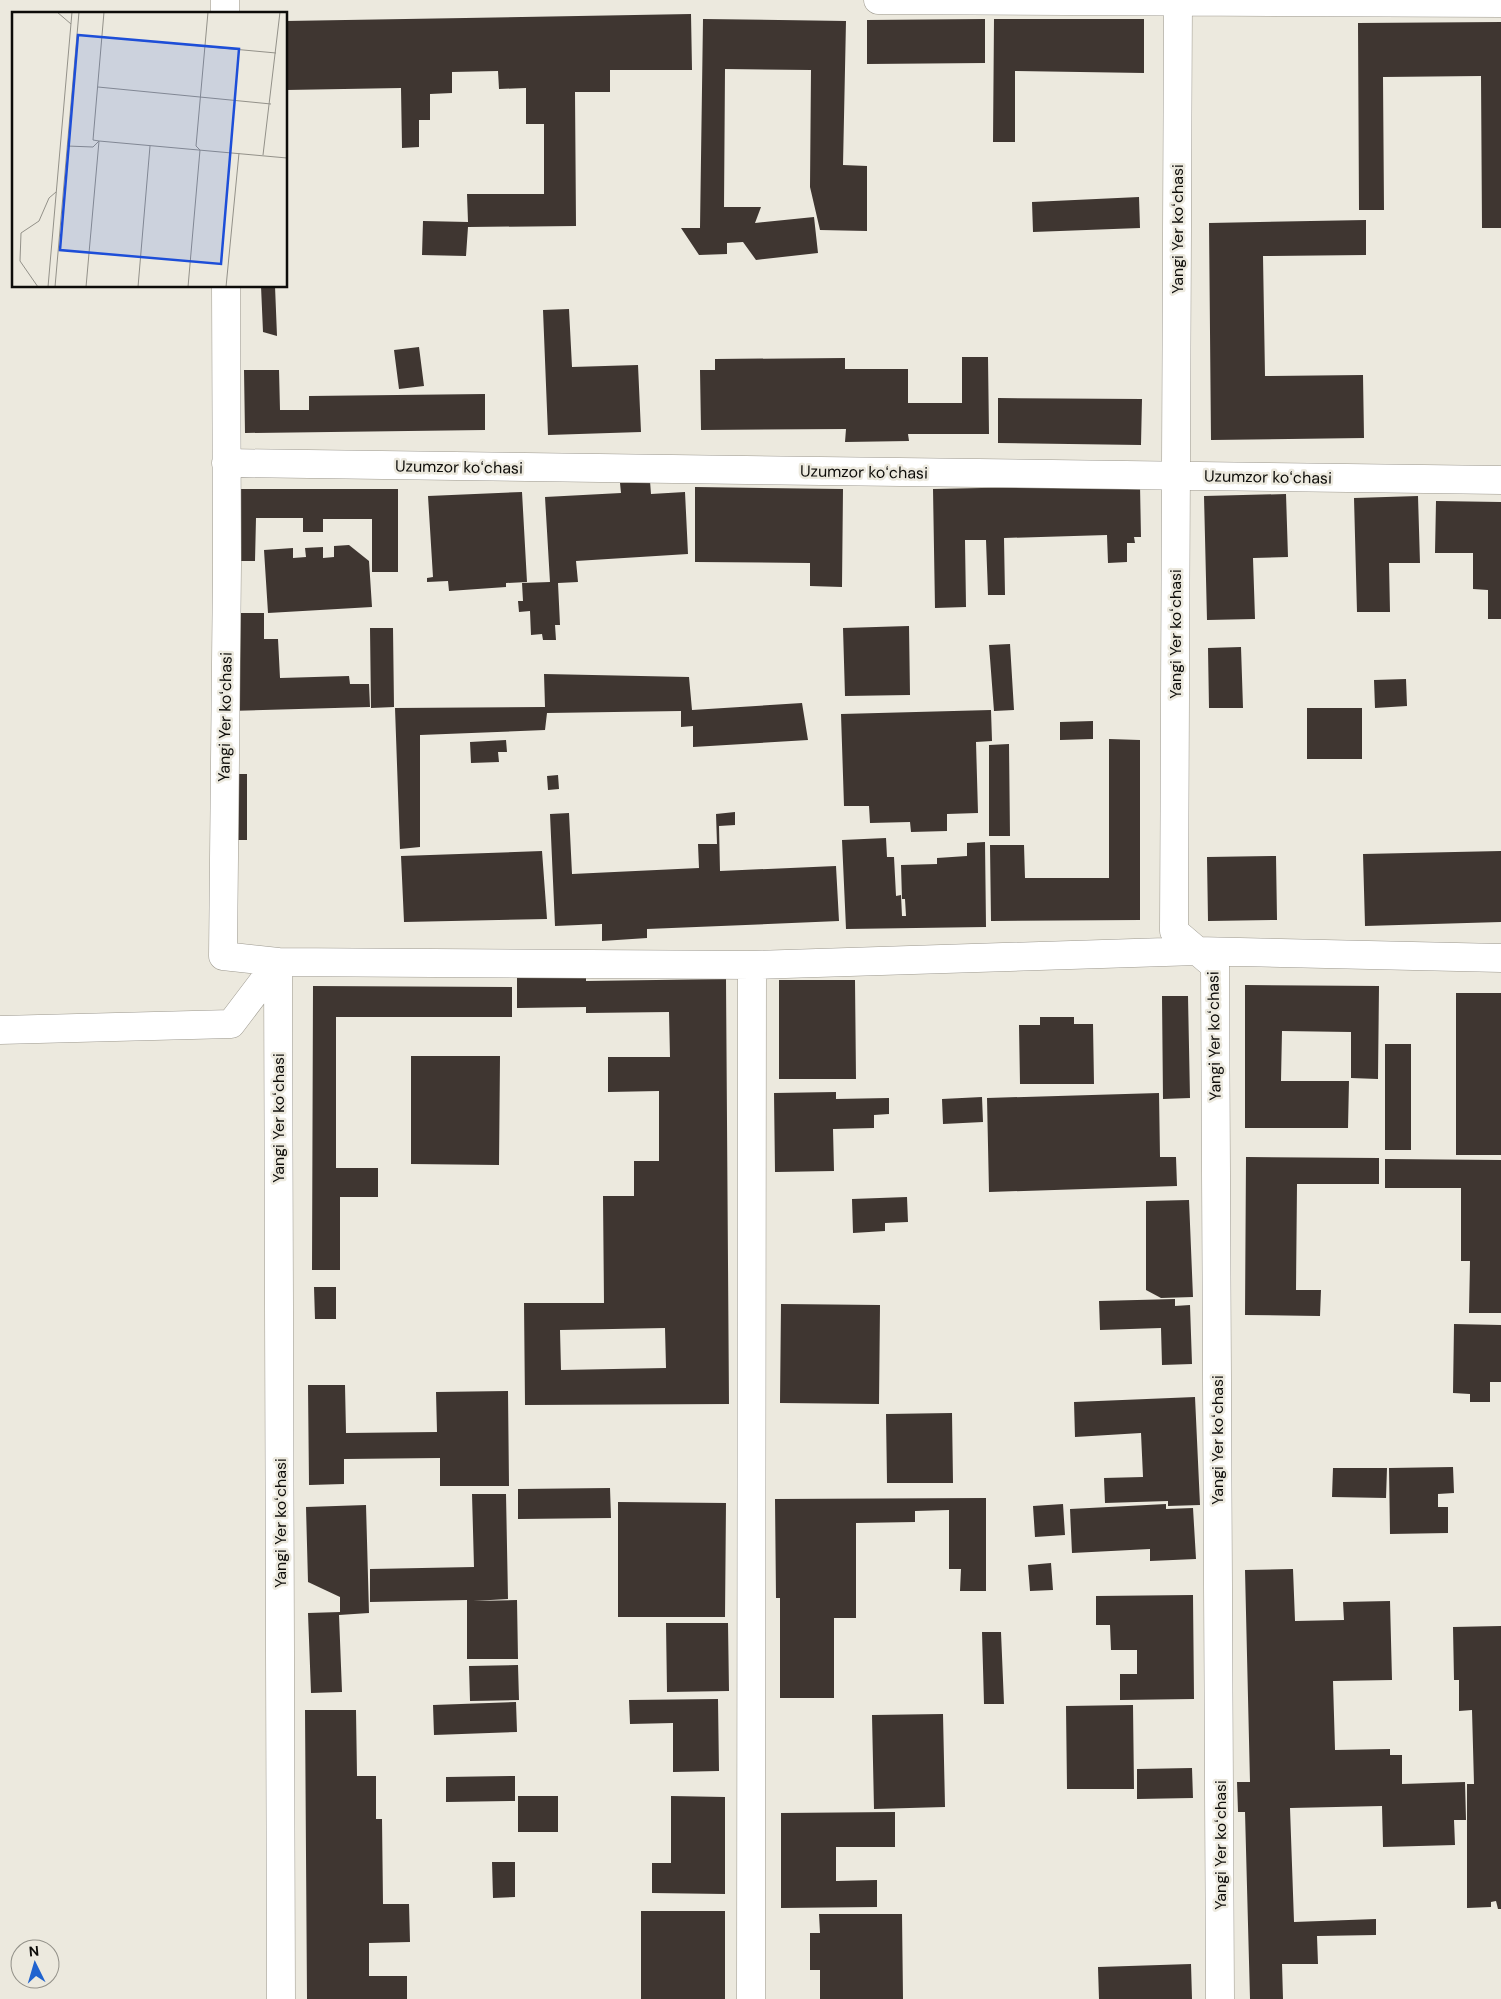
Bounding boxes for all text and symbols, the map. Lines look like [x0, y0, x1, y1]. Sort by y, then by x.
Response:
inset map [12, 12, 288, 288]
street label: Yangi Yer koʻchasi [1167, 164, 1188, 294]
street label: Uzumzor koʻchasi [395, 455, 523, 479]
street label: Uzumzor koʻchasi [800, 460, 928, 484]
street label: Uzumzor koʻchasi [1204, 465, 1332, 489]
street label: Yangi Yer koʻchasi [1165, 569, 1186, 699]
street label: Yangi Yer koʻchasi [213, 652, 237, 782]
street label: Yangi Yer koʻchasi [1202, 971, 1226, 1101]
street label: Yangi Yer koʻchasi [268, 1053, 289, 1183]
street label: Yangi Yer koʻchasi [1207, 1375, 1228, 1505]
street label: Yangi Yer koʻchasi [270, 1458, 291, 1588]
street label: Yangi Yer koʻchasi [1210, 1780, 1231, 1910]
north arrow [10, 1939, 60, 1989]
text: N [28, 1942, 40, 1960]

